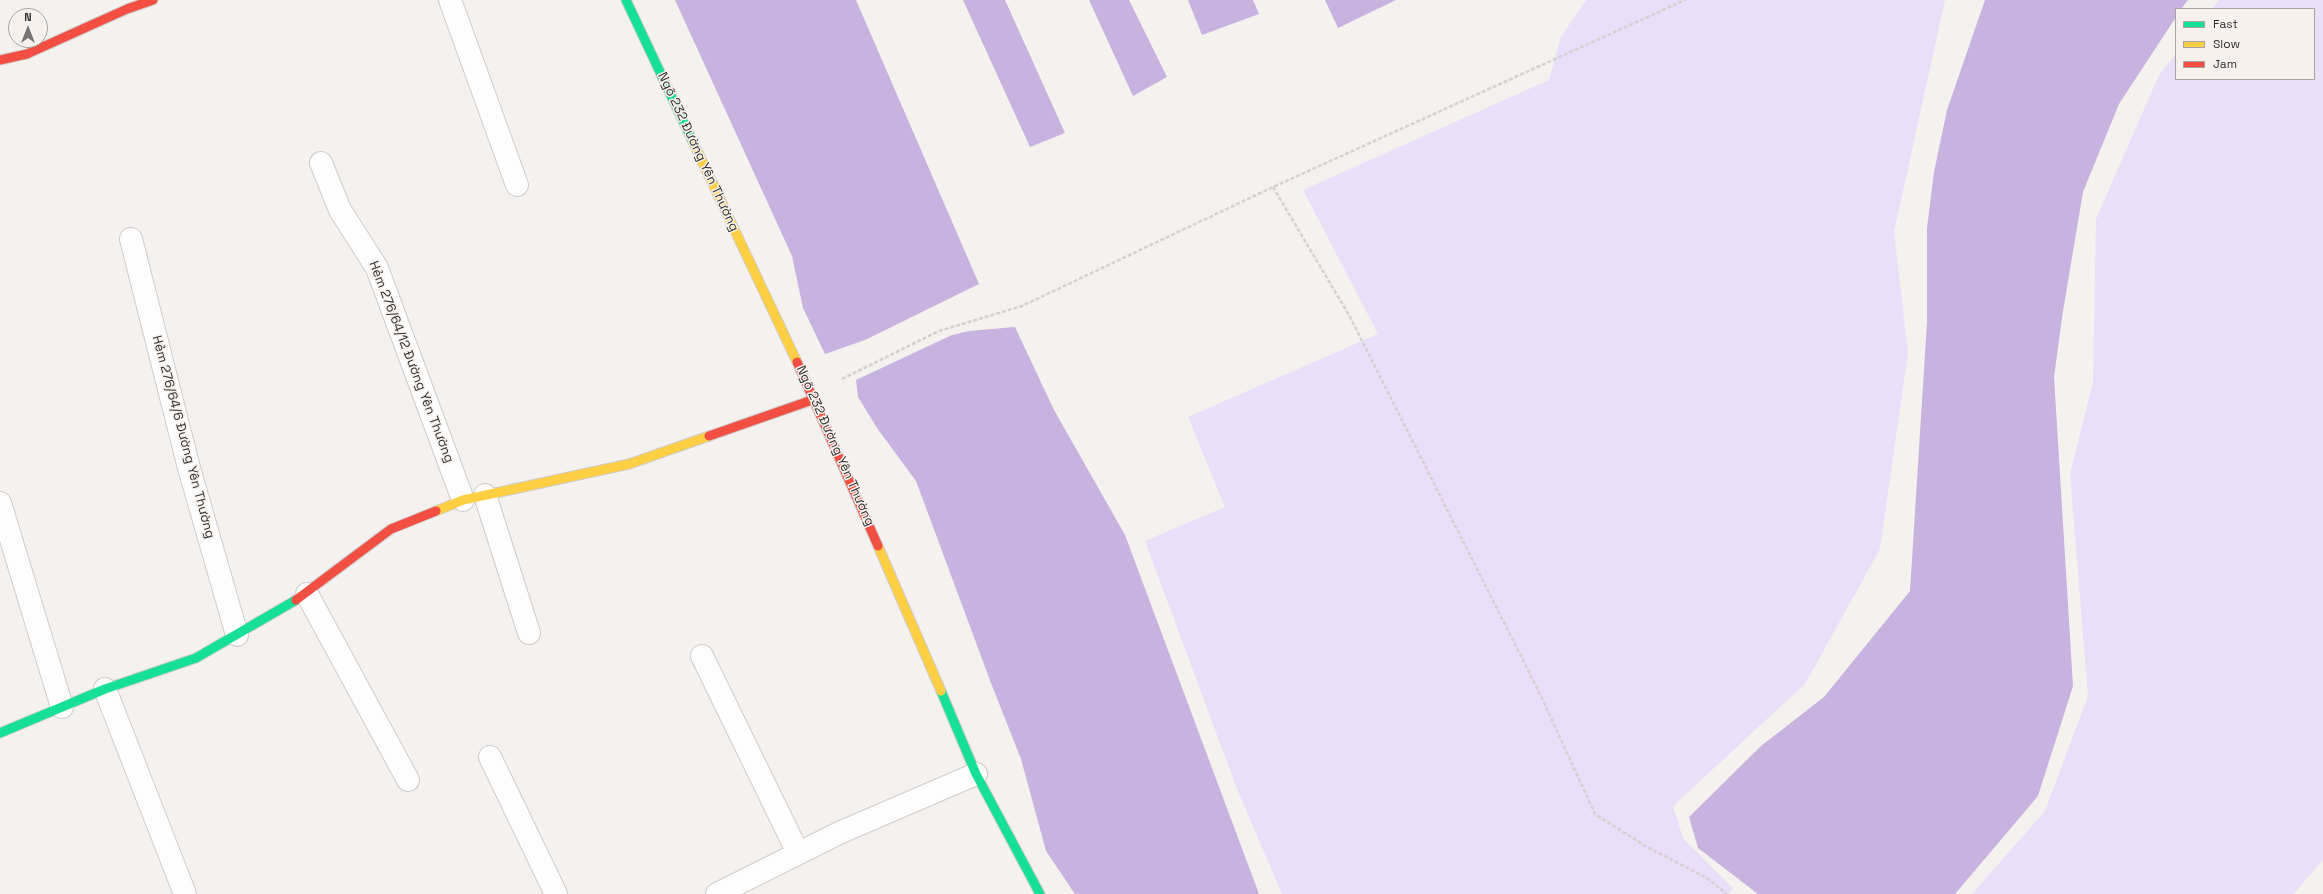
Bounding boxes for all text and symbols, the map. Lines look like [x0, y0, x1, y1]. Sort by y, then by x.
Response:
north arrow [8, 8, 48, 48]
legend [2175, 8, 2315, 80]
text: N [24, 10, 32, 24]
text: Fast [2213, 16, 2238, 32]
text: Slow [2213, 36, 2240, 52]
text: Jam [2213, 56, 2237, 72]
street label: Ngõ 232 Đường Yên Thường [654, 70, 742, 234]
street label: Hẻm 276/64/12 Đường Yên Thường [365, 259, 457, 465]
street label: Hẻm 276/64/6 Đường Yên Thường [148, 334, 218, 540]
street label: Ngõ 232 Đường Yên Thường [792, 363, 878, 529]

